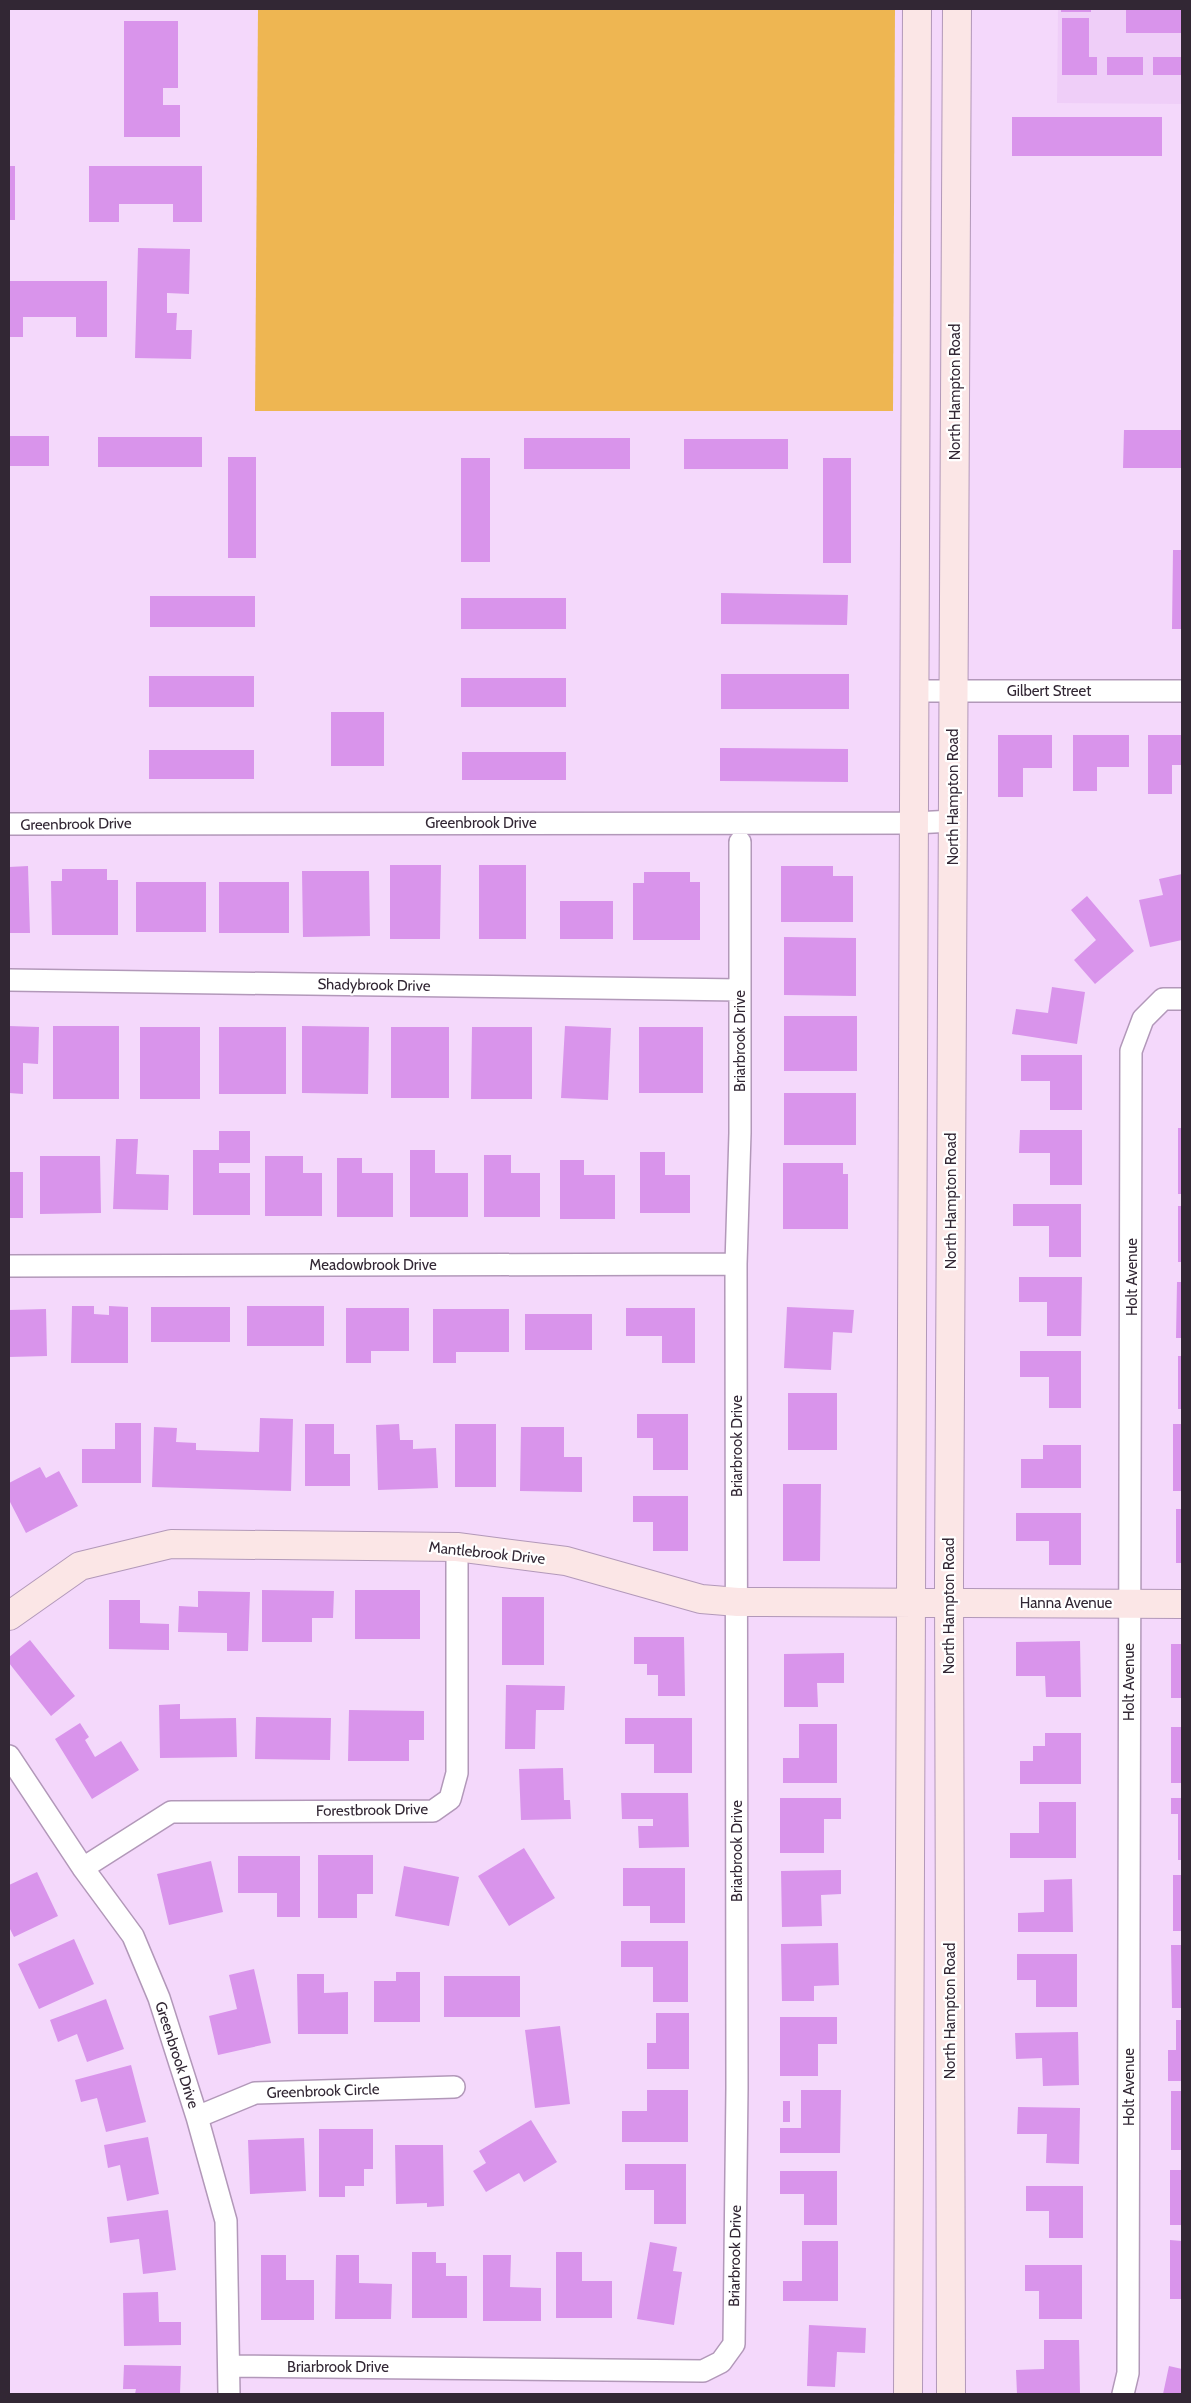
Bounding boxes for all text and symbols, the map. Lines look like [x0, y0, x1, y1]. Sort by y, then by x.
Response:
street label: North Hampton Road [946, 324, 964, 460]
street label: Gilbert Street [1007, 682, 1091, 700]
street label: North Hampton Road [944, 729, 962, 865]
street label: Greenbrook Drive [20, 814, 132, 834]
street label: Greenbrook Drive [425, 814, 537, 832]
street label: Shadybrook Drive [317, 975, 431, 995]
street label: Briarbrook Drive [731, 990, 749, 1092]
street label: North Hampton Road [942, 1133, 960, 1269]
street label: Holt Avenue [1123, 1238, 1141, 1316]
street label: Meadowbrook Drive [309, 1256, 437, 1274]
street label: Briarbrook Drive [728, 1395, 746, 1497]
street label: Mantlebrook Drive [428, 1538, 546, 1568]
street label: North Hampton Road [940, 1538, 958, 1674]
street label: Hanna Avenue [1020, 1594, 1113, 1612]
street label: Holt Avenue [1120, 1643, 1138, 1721]
street label: Forestbrook Drive [316, 1800, 428, 1820]
street label: Briarbrook Drive [728, 1800, 746, 1902]
street label: North Hampton Road [941, 1943, 959, 2079]
street label: Greenbrook Drive [151, 1999, 203, 2111]
street label: Holt Avenue [1120, 2048, 1138, 2126]
street label: Greenbrook Circle [266, 2080, 380, 2102]
street label: Briarbrook Drive [725, 2205, 745, 2307]
street label: Briarbrook Drive [287, 2358, 389, 2376]

